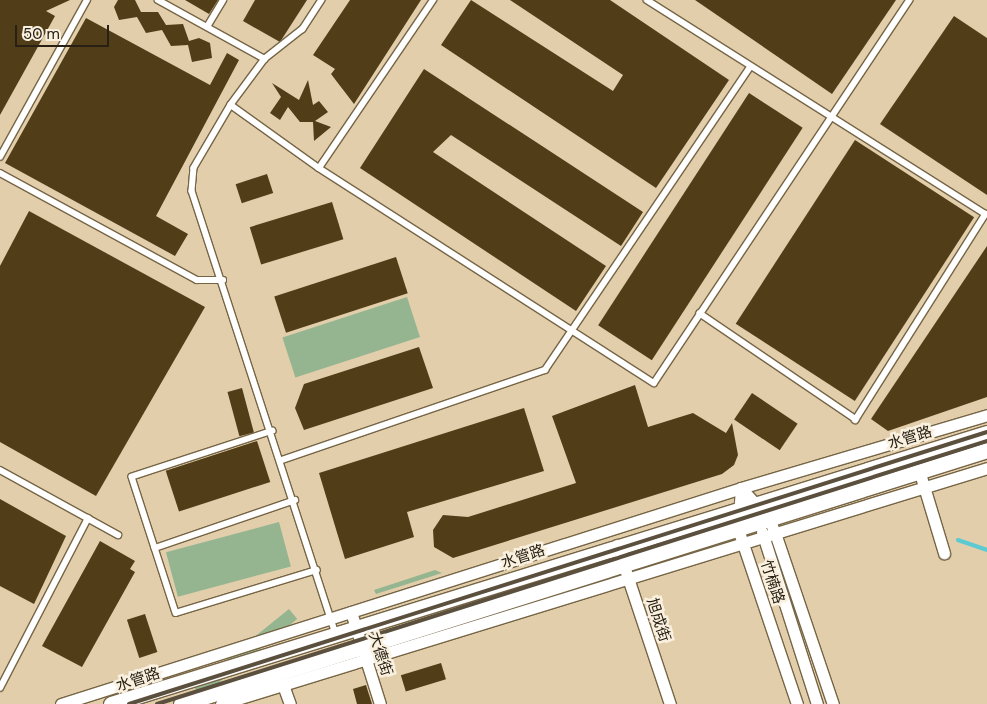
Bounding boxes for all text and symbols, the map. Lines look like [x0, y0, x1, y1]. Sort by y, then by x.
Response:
scale bar [18, 15, 111, 47]
text: 50 m [23, 24, 60, 44]
street label: 水管路 [886, 423, 934, 453]
street label: 水管路 [499, 541, 547, 573]
street label: 竹楠路 [756, 558, 788, 606]
street label: 旭成街 [642, 596, 674, 644]
street label: 大德街 [364, 630, 396, 678]
street label: 水管路 [114, 664, 162, 696]

